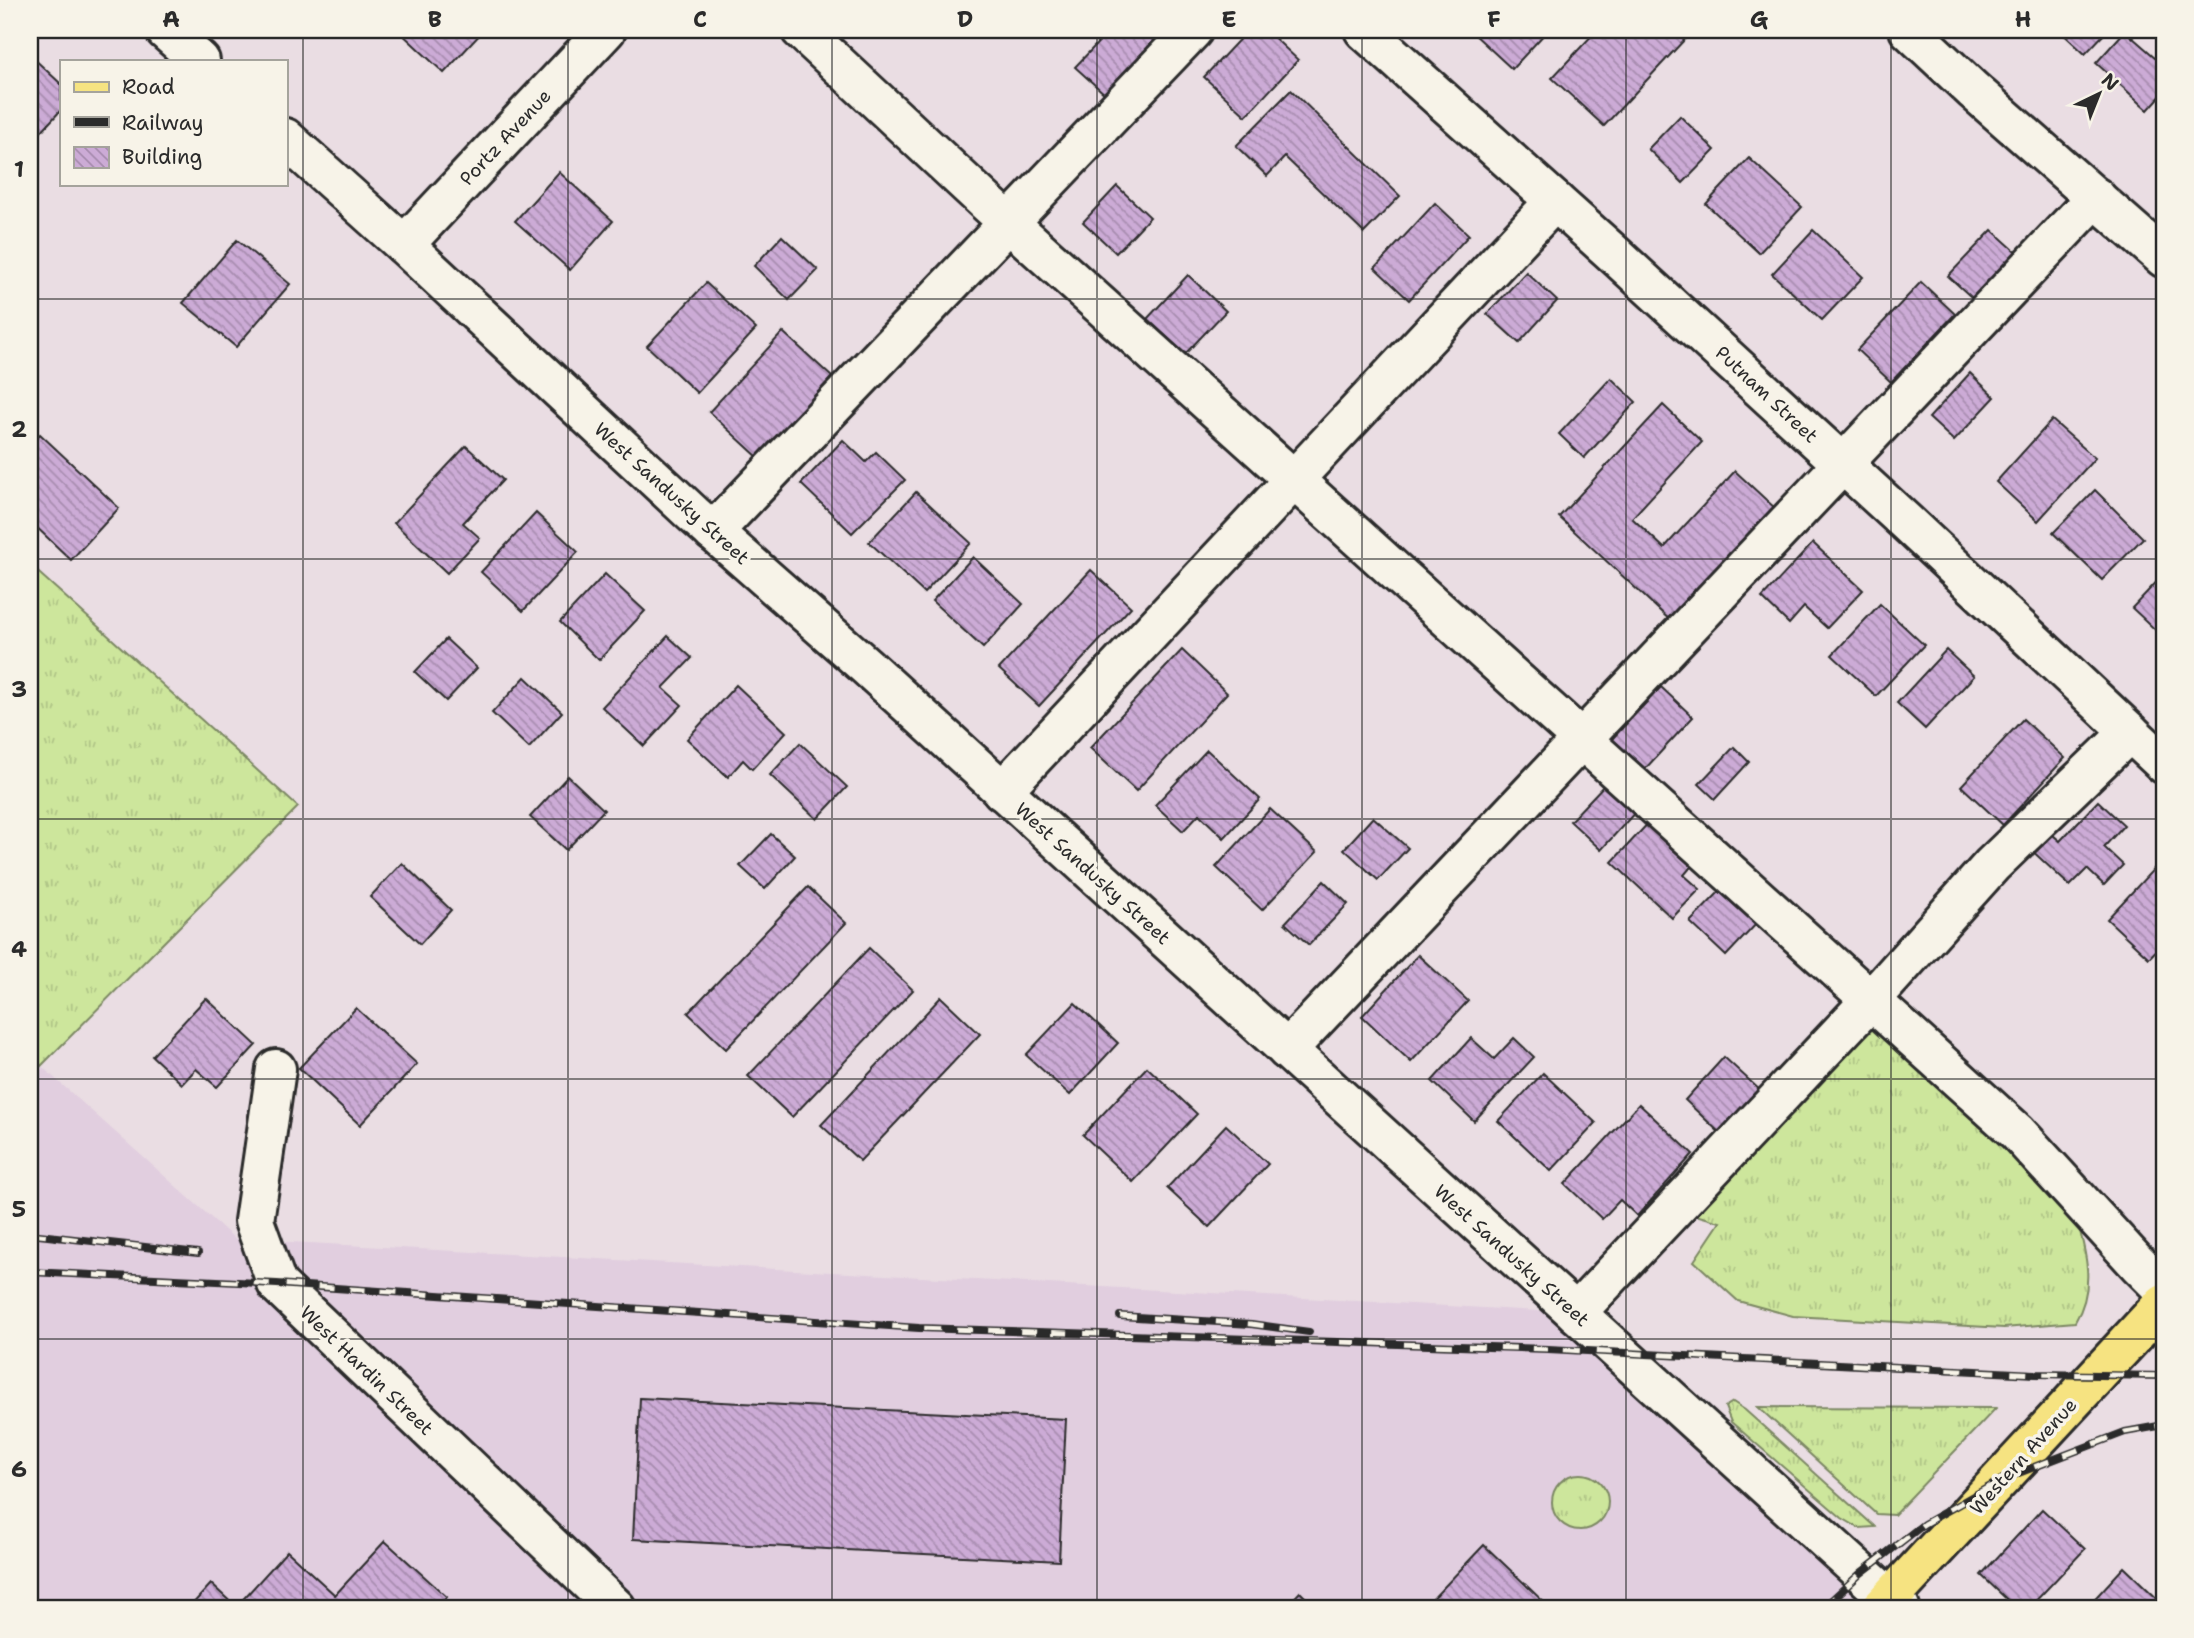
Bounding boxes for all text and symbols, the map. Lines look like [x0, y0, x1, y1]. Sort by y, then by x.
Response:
text: A [162, 4, 180, 34]
text: B [428, 4, 442, 34]
text: C [693, 4, 707, 34]
text: D [957, 4, 973, 34]
text: E [1221, 4, 1237, 34]
text: F [1487, 4, 1501, 34]
text: G [1750, 4, 1769, 34]
text: H [2015, 4, 2031, 34]
legend [60, 60, 287, 186]
north arrow [2064, 60, 2134, 130]
text: N [2096, 68, 2124, 96]
text: Road [122, 73, 175, 101]
street label: Portz Avenue [454, 84, 557, 191]
text: Railway [122, 109, 204, 137]
text: Building [122, 143, 202, 171]
text: 1 [14, 154, 24, 184]
street label: Putnam Street [1710, 340, 1823, 448]
text: 2 [11, 414, 27, 444]
street label: West Sandusky Street [589, 417, 755, 570]
text: 3 [11, 674, 27, 704]
street label: West Sandusky Street [1010, 797, 1176, 950]
text: 4 [11, 934, 27, 964]
street label: West Sandusky Street [1429, 1179, 1595, 1332]
text: 5 [12, 1194, 26, 1224]
street label: West Hardin Street [295, 1300, 439, 1441]
street label: Western Avenue [1964, 1393, 2082, 1520]
text: 6 [11, 1454, 27, 1484]

